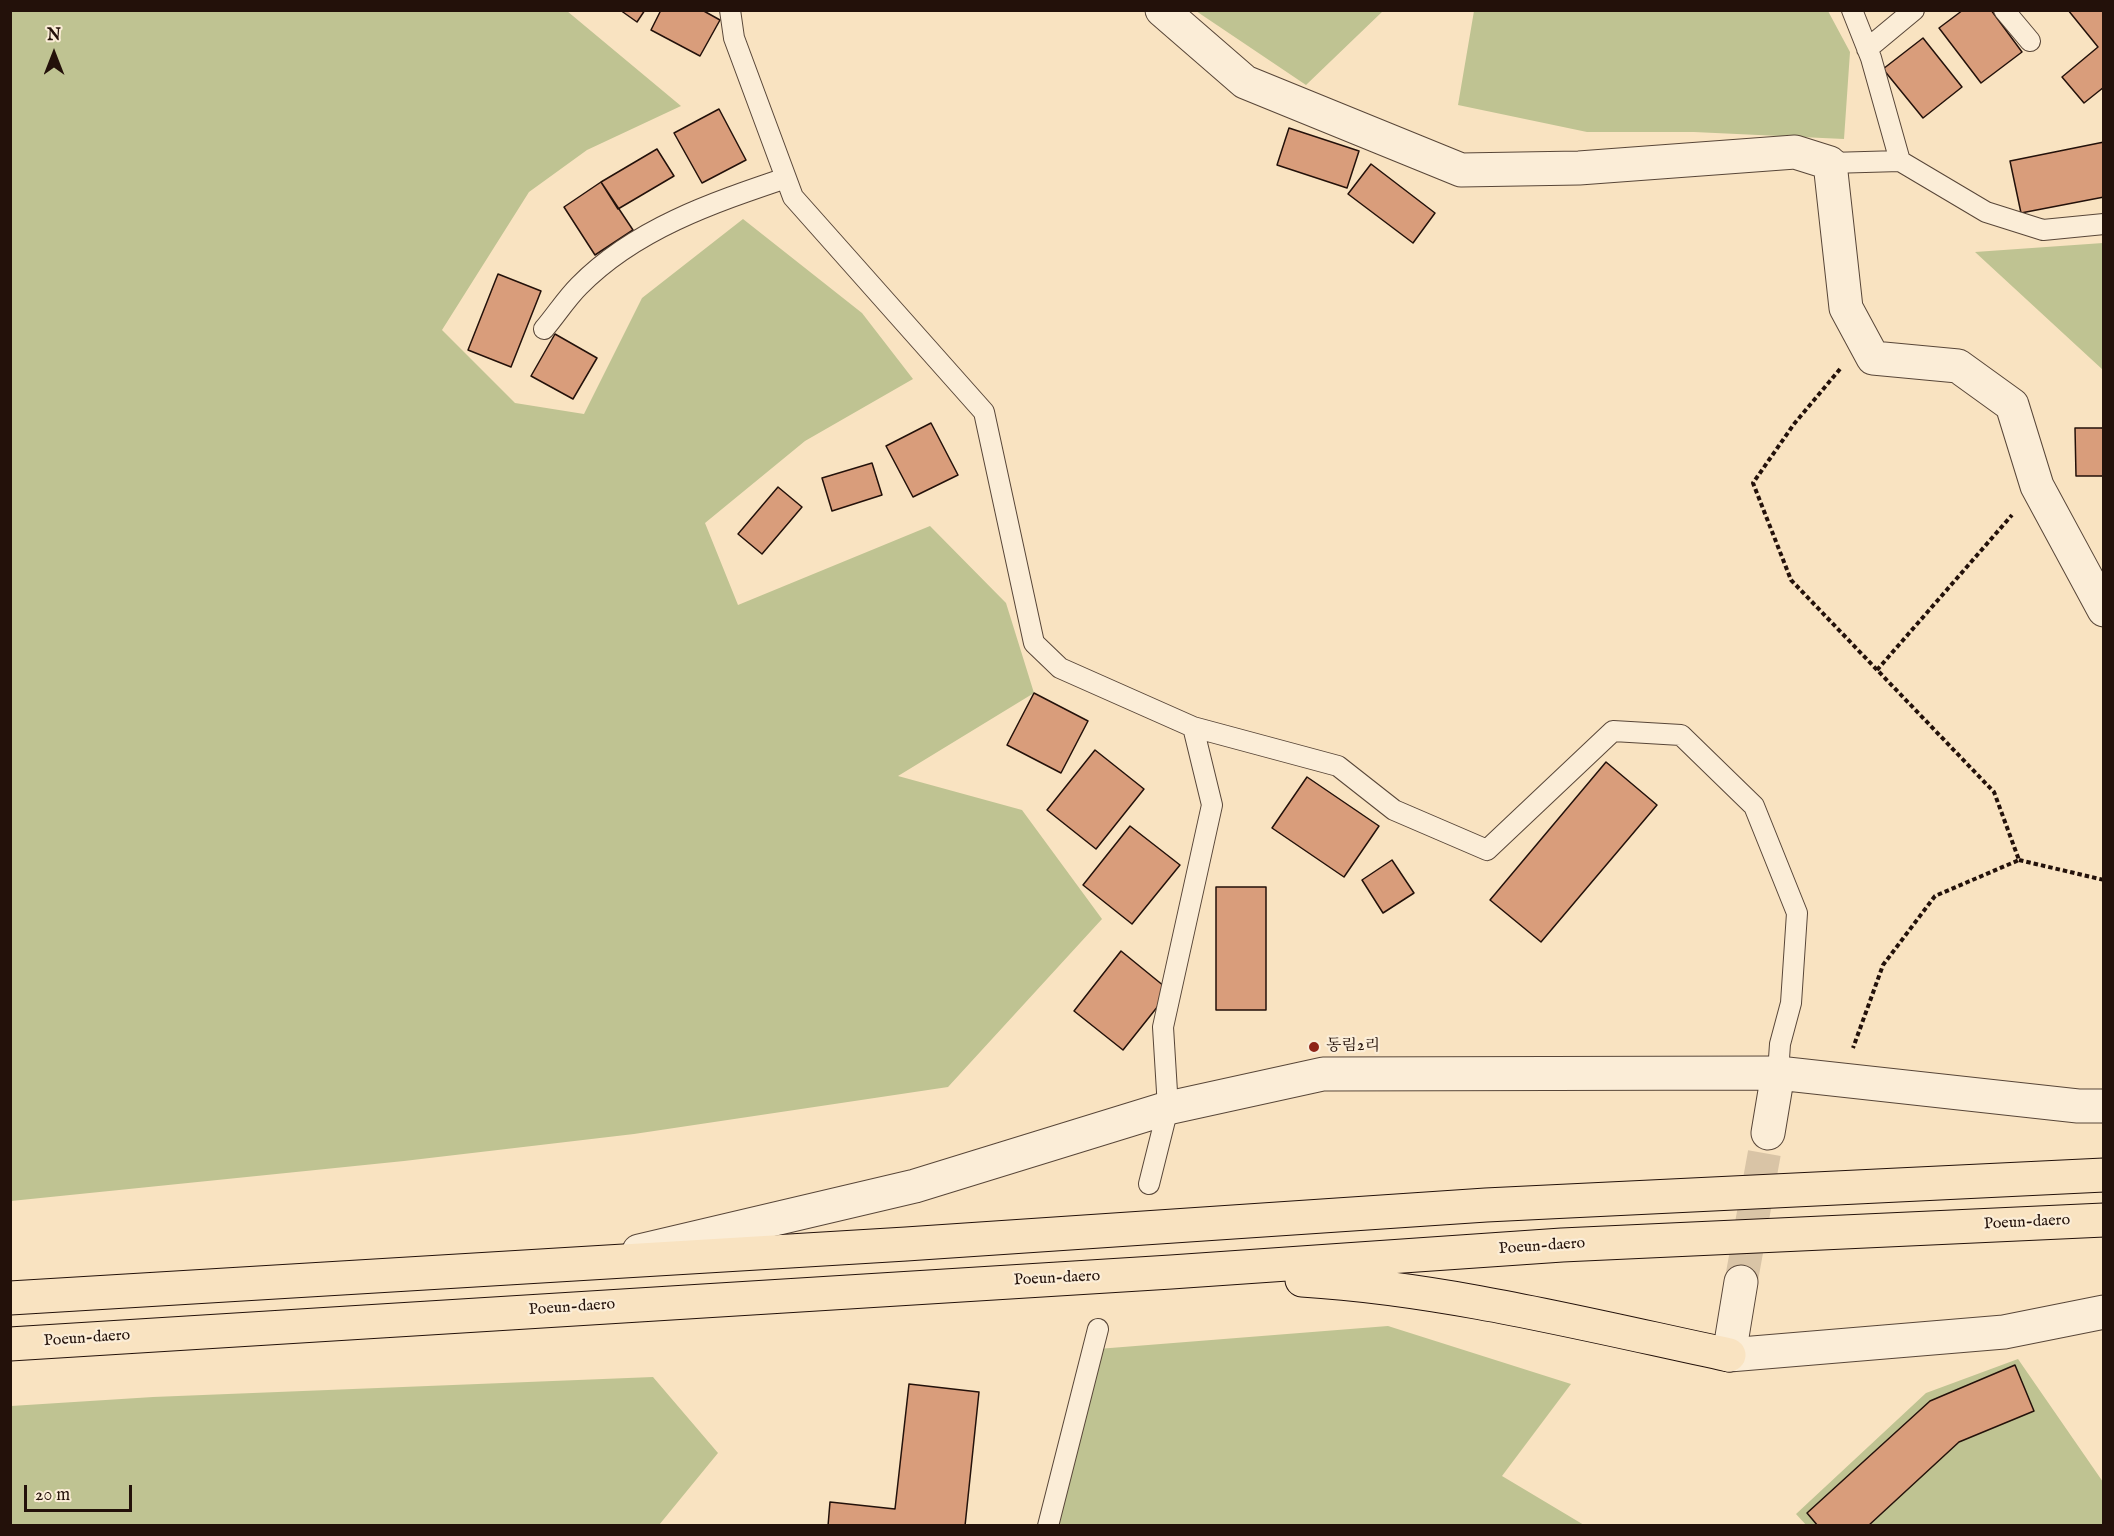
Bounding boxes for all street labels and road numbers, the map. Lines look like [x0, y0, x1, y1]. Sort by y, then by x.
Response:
street label: Poeun-daero [1983, 1211, 2071, 1235]
street label: Poeun-daero [1498, 1234, 1586, 1260]
street label: Poeun-daero [1013, 1267, 1101, 1291]
street label: Poeun-daero [528, 1295, 616, 1321]
street label: Poeun-daero [43, 1326, 131, 1352]

